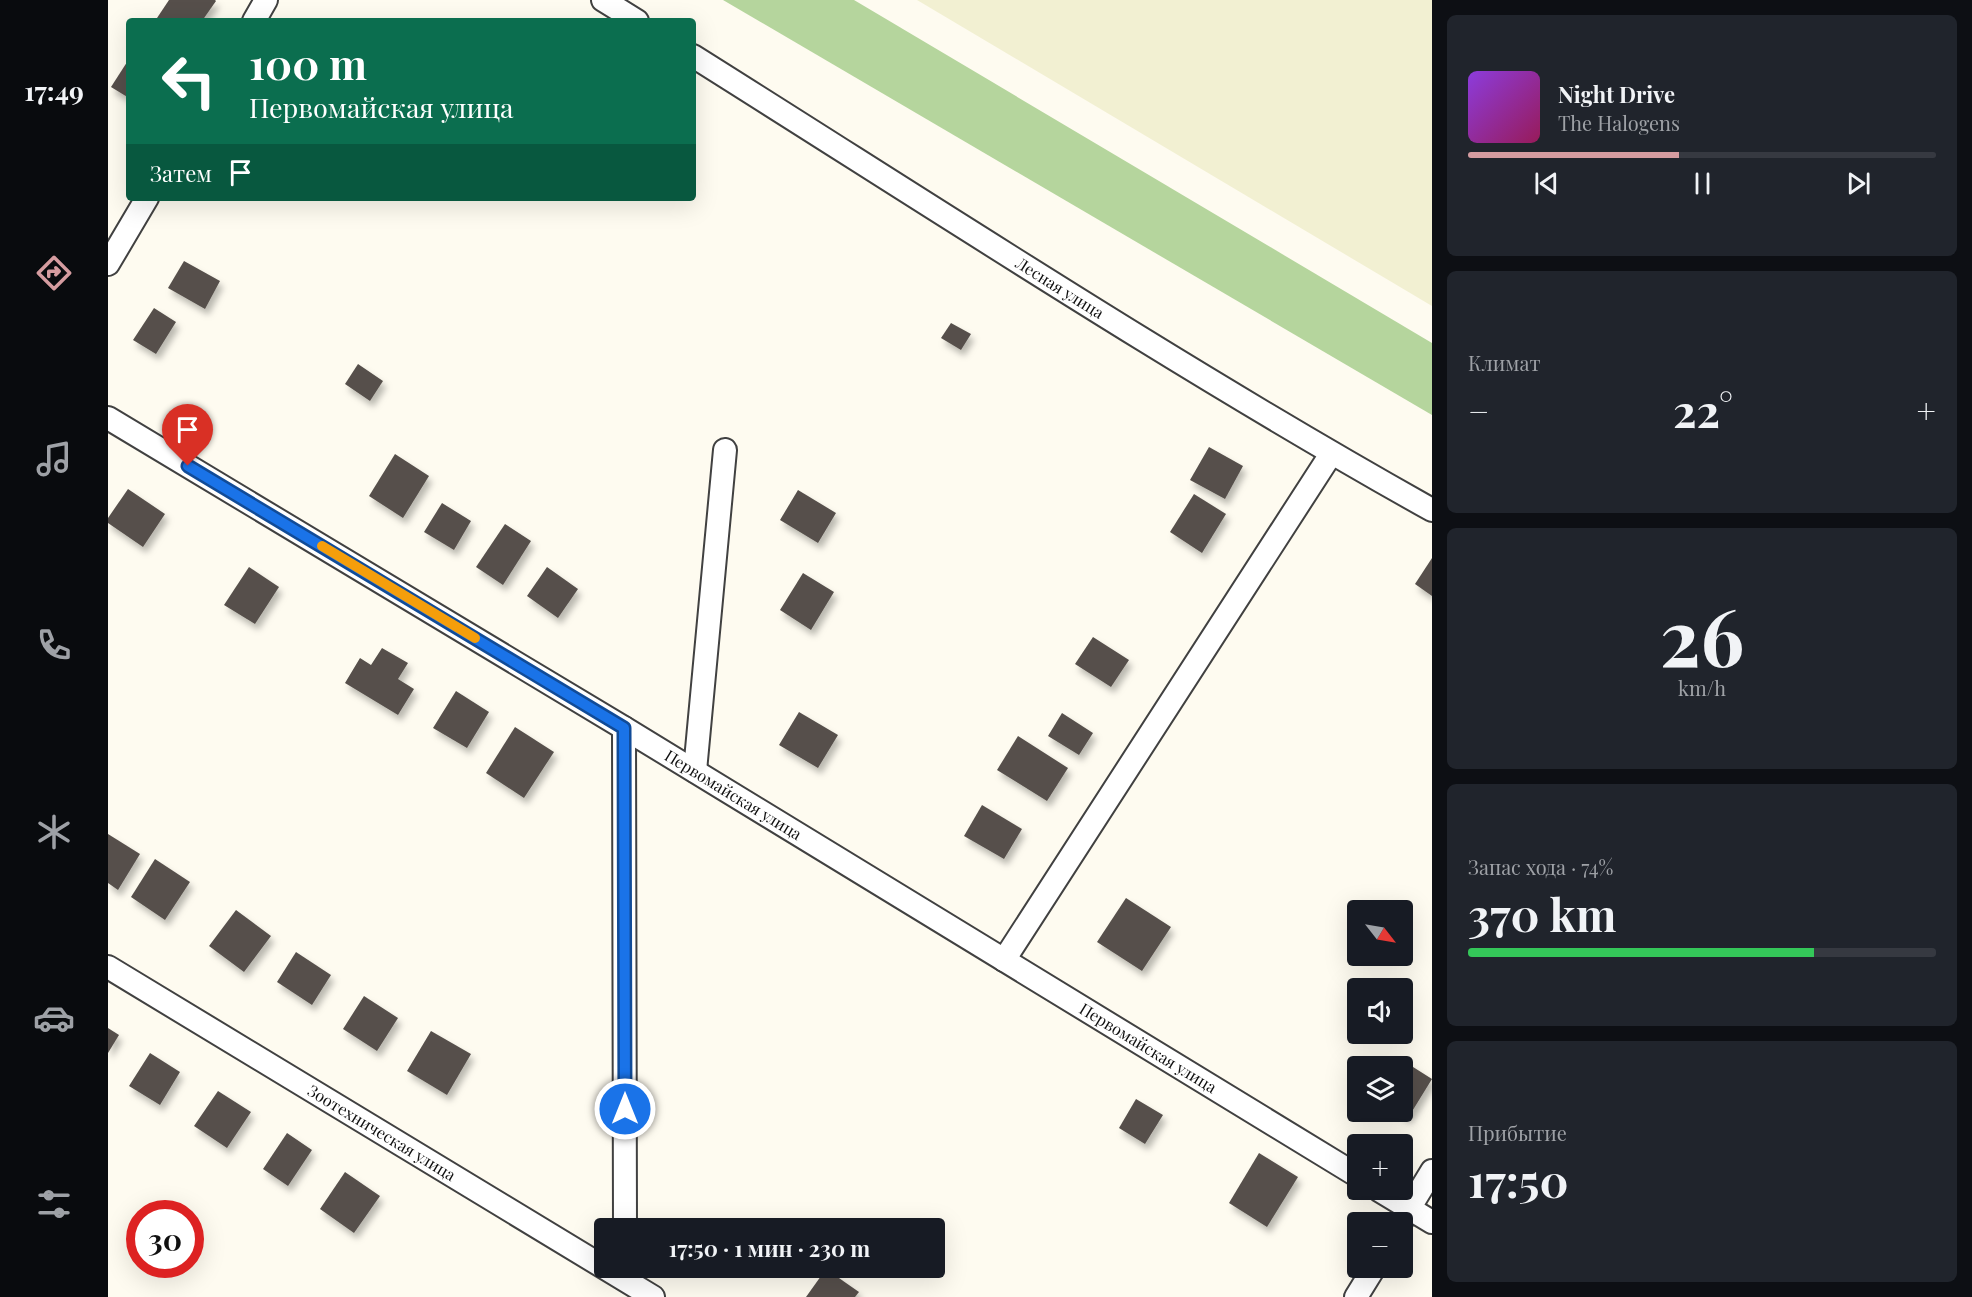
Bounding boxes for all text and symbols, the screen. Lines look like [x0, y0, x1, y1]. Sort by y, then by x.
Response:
text: 100 m [249, 35, 367, 91]
icon: left [150, 42, 228, 120]
text: 17:49 [24, 72, 84, 108]
text: Night Drive [1558, 79, 1675, 109]
text: Первомайская улица [249, 89, 514, 125]
text: The Halogens [1558, 109, 1680, 136]
icon: arrive [224, 156, 257, 189]
text: Затем [150, 158, 212, 188]
icon: previous [1530, 167, 1563, 200]
icon: pause [1686, 167, 1719, 200]
icon: next [1842, 167, 1875, 200]
street label: Лесная улица [1011, 251, 1108, 323]
icon: directions [33, 252, 75, 294]
text: Климат [1468, 349, 1541, 376]
text: 22° [1673, 379, 1733, 439]
text: − [1468, 388, 1489, 432]
text: + [1917, 388, 1936, 432]
pin [162, 404, 213, 466]
icon: arrive [171, 413, 204, 446]
icon: music [33, 438, 75, 480]
text: 26 [1660, 583, 1744, 687]
icon: phone [33, 624, 75, 666]
text: km/h [1678, 674, 1726, 701]
street label: Первомайская улица [661, 744, 806, 844]
icon: climate [33, 811, 75, 853]
text: Запас хода · 74% [1468, 853, 1613, 880]
text: 370 km [1468, 883, 1616, 943]
north arrow [1347, 900, 1413, 966]
map controls [1347, 900, 1413, 1278]
button: sound [1347, 978, 1413, 1044]
icon: car [33, 997, 75, 1039]
street label: Первомайская улица [1076, 998, 1221, 1097]
button: layers [1347, 1056, 1413, 1122]
position arrow [593, 1077, 657, 1141]
street label: Зоотехническая улица [304, 1080, 460, 1185]
text: Прибытие [1468, 1119, 1567, 1146]
button: + [1347, 1134, 1413, 1200]
text: 17:50 [1468, 1149, 1568, 1209]
icon: filters [33, 1183, 75, 1225]
speed limit sign: 30 [126, 1200, 204, 1278]
button: − [1347, 1212, 1413, 1278]
text: 17:50 · 1 мин · 230 m [669, 1233, 870, 1263]

